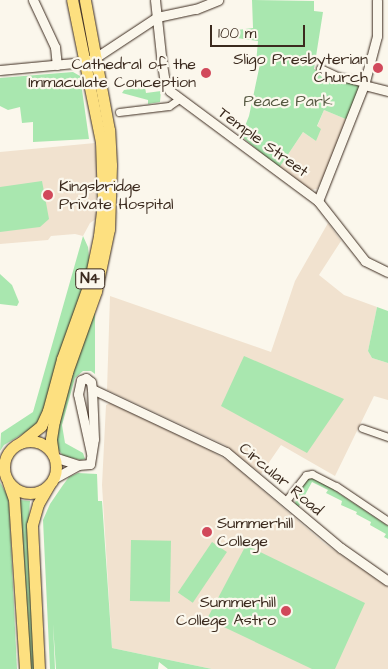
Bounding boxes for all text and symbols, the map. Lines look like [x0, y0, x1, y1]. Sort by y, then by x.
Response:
scale bar [213, 15, 308, 47]
text: 100 m [218, 23, 257, 44]
place label: Sligo Presbyterian Church [233, 49, 368, 87]
place label: Cathedral of the Immaculate Conception [28, 54, 196, 92]
marker: Sligo Presbyterian Church [372, 62, 384, 74]
marker: Cathedral of the Immaculate Conception [200, 67, 212, 79]
park label: Peace Park [243, 91, 333, 111]
street label: Temple Street [214, 103, 312, 181]
place label: Kingsbridge Private Hospital [59, 176, 174, 214]
marker: Kingsbridge Private Hospital [41, 188, 55, 202]
road number: N4 [75, 266, 105, 292]
street label: Circular Road [235, 438, 327, 520]
place label: Summerhill College [217, 513, 293, 551]
marker: Summerhill College [201, 526, 213, 538]
place label: Summerhill College Astro [176, 592, 276, 630]
marker: Summerhill College Astro [280, 605, 292, 617]

